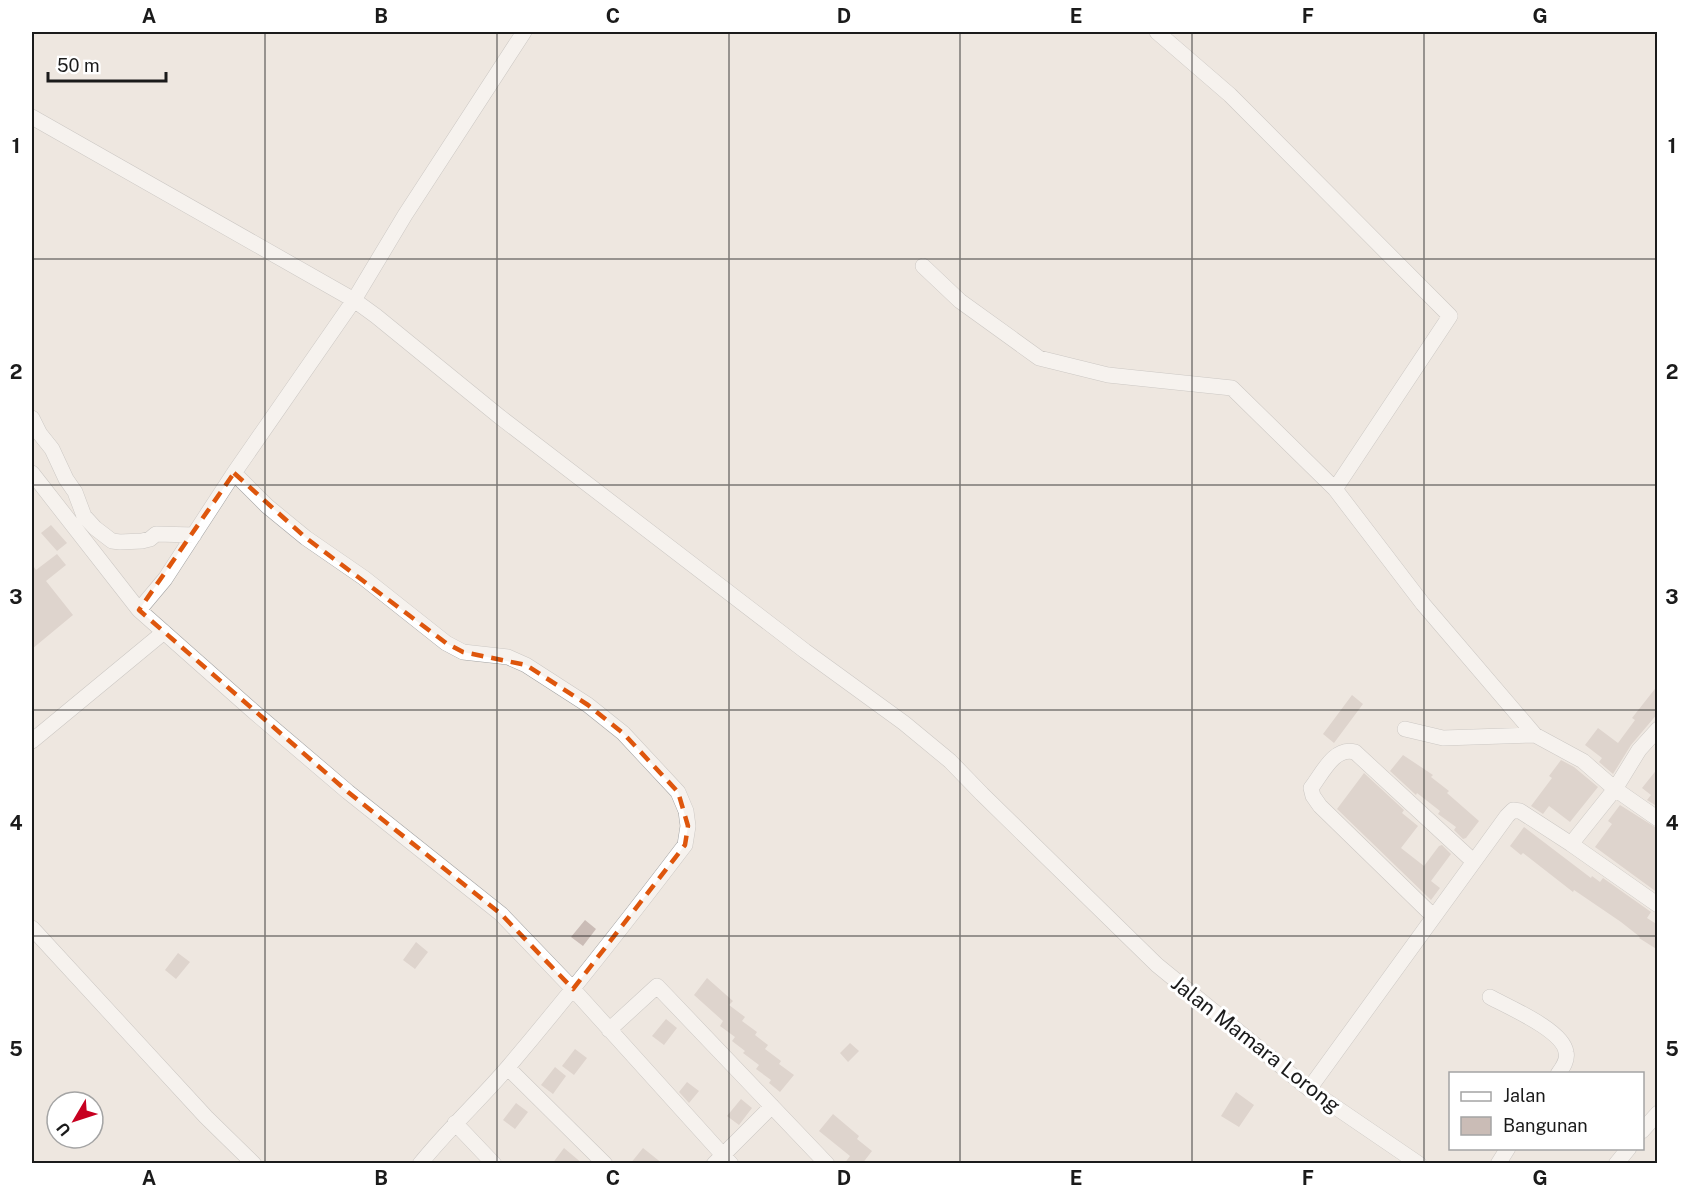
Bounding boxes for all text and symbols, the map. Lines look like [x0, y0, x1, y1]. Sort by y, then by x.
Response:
text: A [142, 4, 156, 28]
text: B [374, 4, 388, 28]
text: C [606, 4, 620, 28]
text: D [837, 4, 851, 28]
text: E [1070, 4, 1082, 28]
text: F [1302, 4, 1314, 28]
text: G [1532, 4, 1548, 28]
scale bar [48, 45, 166, 83]
text: 50 m [57, 55, 100, 76]
text: 1 [12, 134, 20, 158]
text: 1 [1668, 134, 1676, 158]
text: 2 [10, 360, 22, 384]
text: 2 [1666, 360, 1678, 384]
text: 3 [9, 585, 23, 609]
text: 3 [1665, 585, 1679, 609]
text: 4 [9, 811, 23, 835]
text: 4 [1665, 811, 1679, 835]
street label: Jalan Mamara Lorong [1166, 970, 1346, 1118]
text: 5 [9, 1037, 23, 1061]
text: 5 [1665, 1037, 1679, 1061]
legend [1449, 1072, 1644, 1150]
text: Jalan [1503, 1085, 1546, 1106]
north arrow [45, 1090, 105, 1150]
text: Bangunan [1503, 1115, 1588, 1136]
text: U [53, 1119, 75, 1140]
text: A [142, 1166, 156, 1190]
text: B [374, 1166, 388, 1190]
text: C [606, 1166, 620, 1190]
text: D [837, 1166, 851, 1190]
text: E [1070, 1166, 1082, 1190]
text: F [1302, 1166, 1314, 1190]
text: G [1532, 1166, 1548, 1190]

